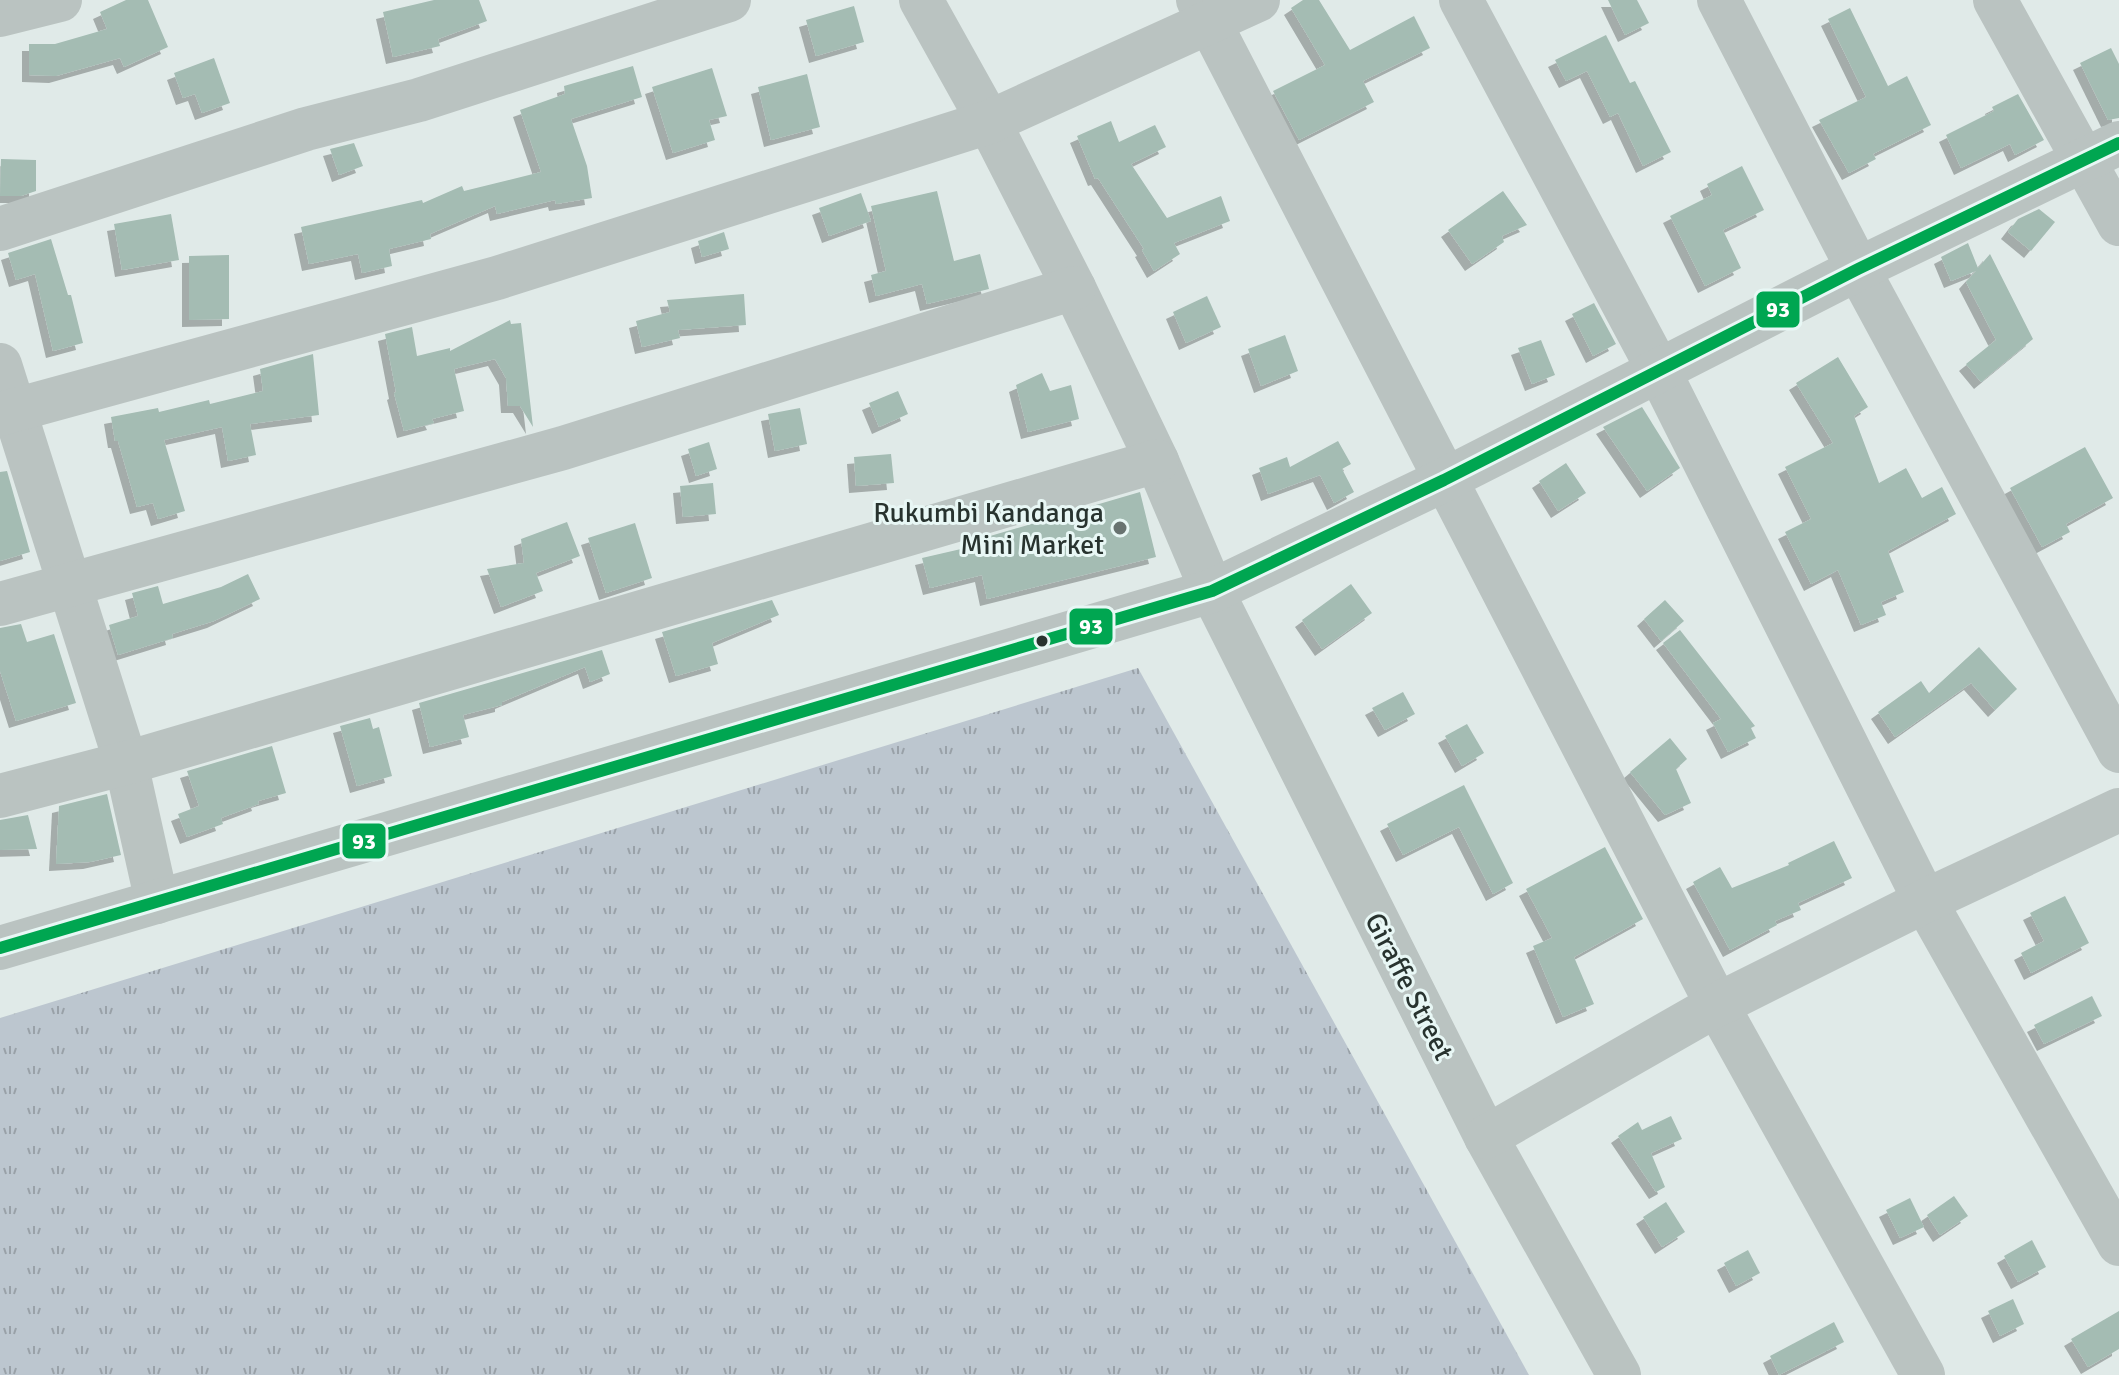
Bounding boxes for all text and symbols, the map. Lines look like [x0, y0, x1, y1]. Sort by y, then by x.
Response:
line badge: 93 [1755, 290, 1801, 329]
text: 93 [1766, 296, 1790, 323]
place label: Rukumbi Kandanga Mini Market [873, 496, 1104, 562]
marker: Rukumbi Kandanga Mini Market [1111, 519, 1129, 537]
line badge: 93 [1068, 607, 1114, 646]
text: 93 [1079, 613, 1103, 640]
unlabelled marker [1034, 633, 1050, 649]
line badge: 93 [341, 822, 387, 860]
text: 93 [352, 828, 376, 855]
street label: Giraffe Street [1357, 907, 1461, 1066]

